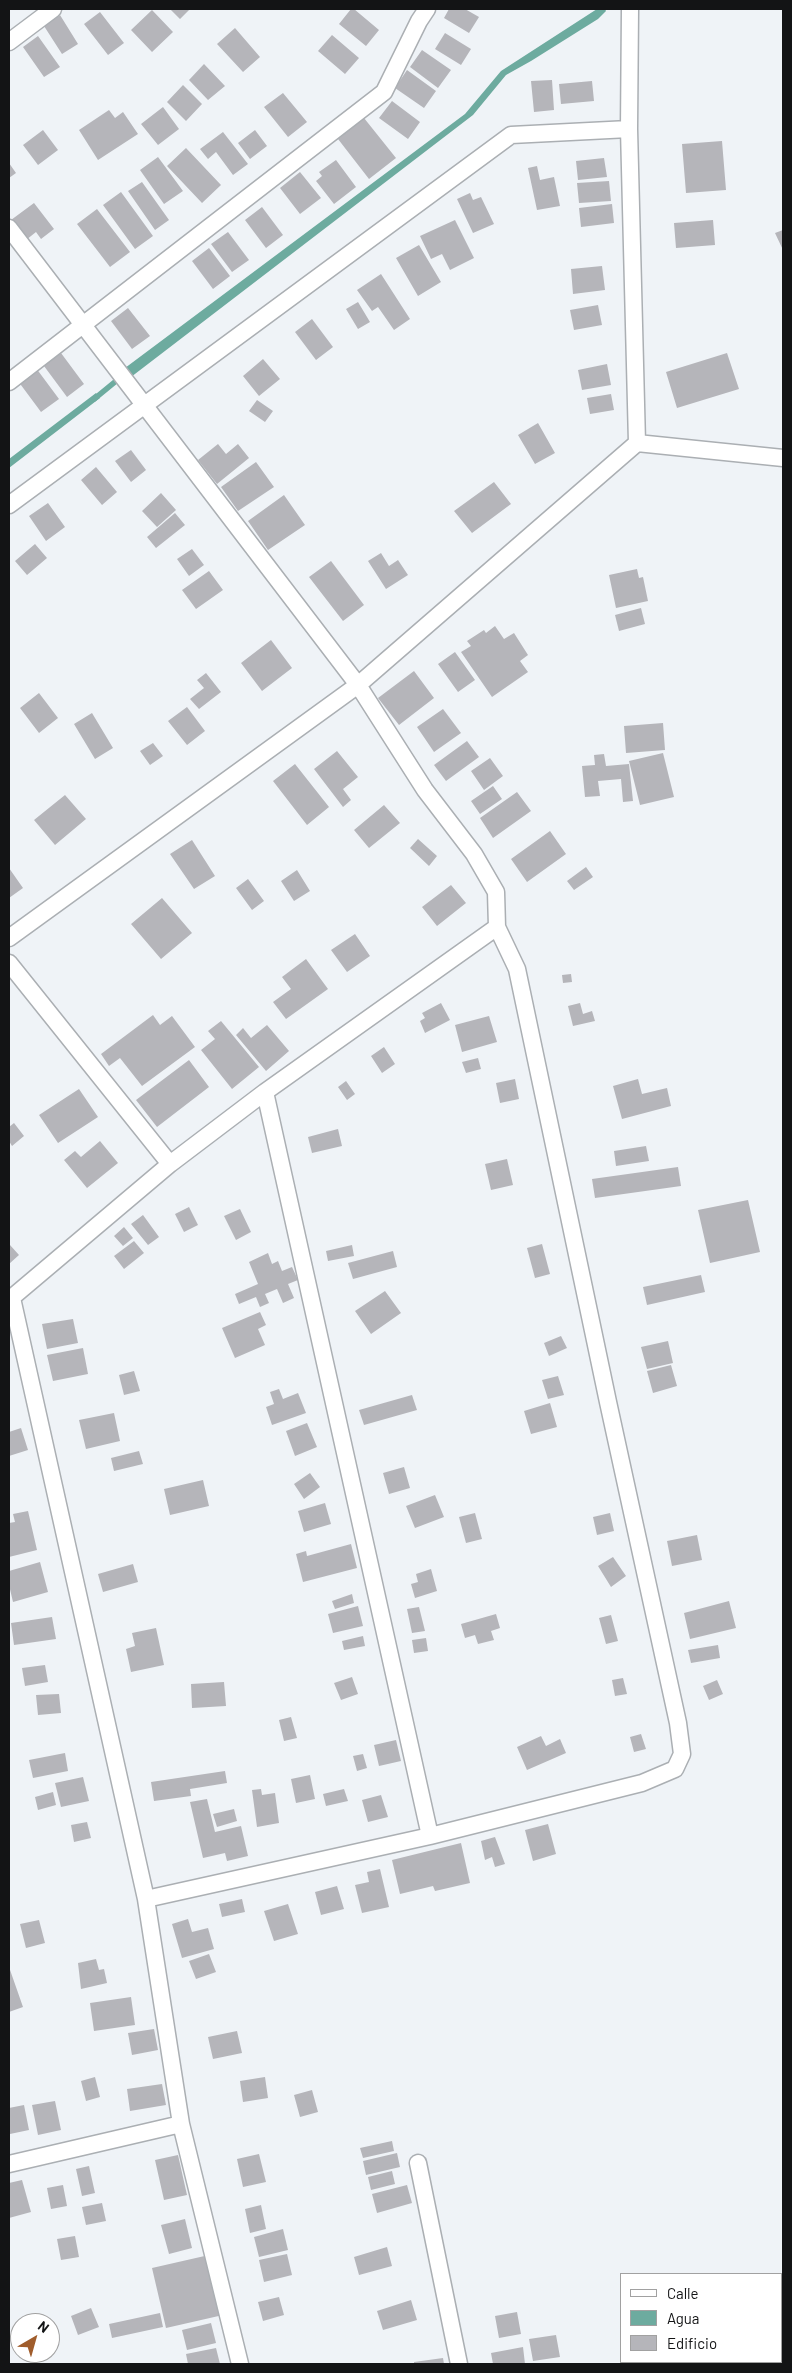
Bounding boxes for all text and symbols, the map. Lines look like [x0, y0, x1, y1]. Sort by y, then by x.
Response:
legend [620, 2273, 782, 2363]
text: Calle [667, 2284, 699, 2302]
text: Agua [667, 2309, 700, 2327]
north arrow [10, 2313, 60, 2363]
text: N [35, 2317, 53, 2336]
text: Edificio [667, 2334, 717, 2352]

